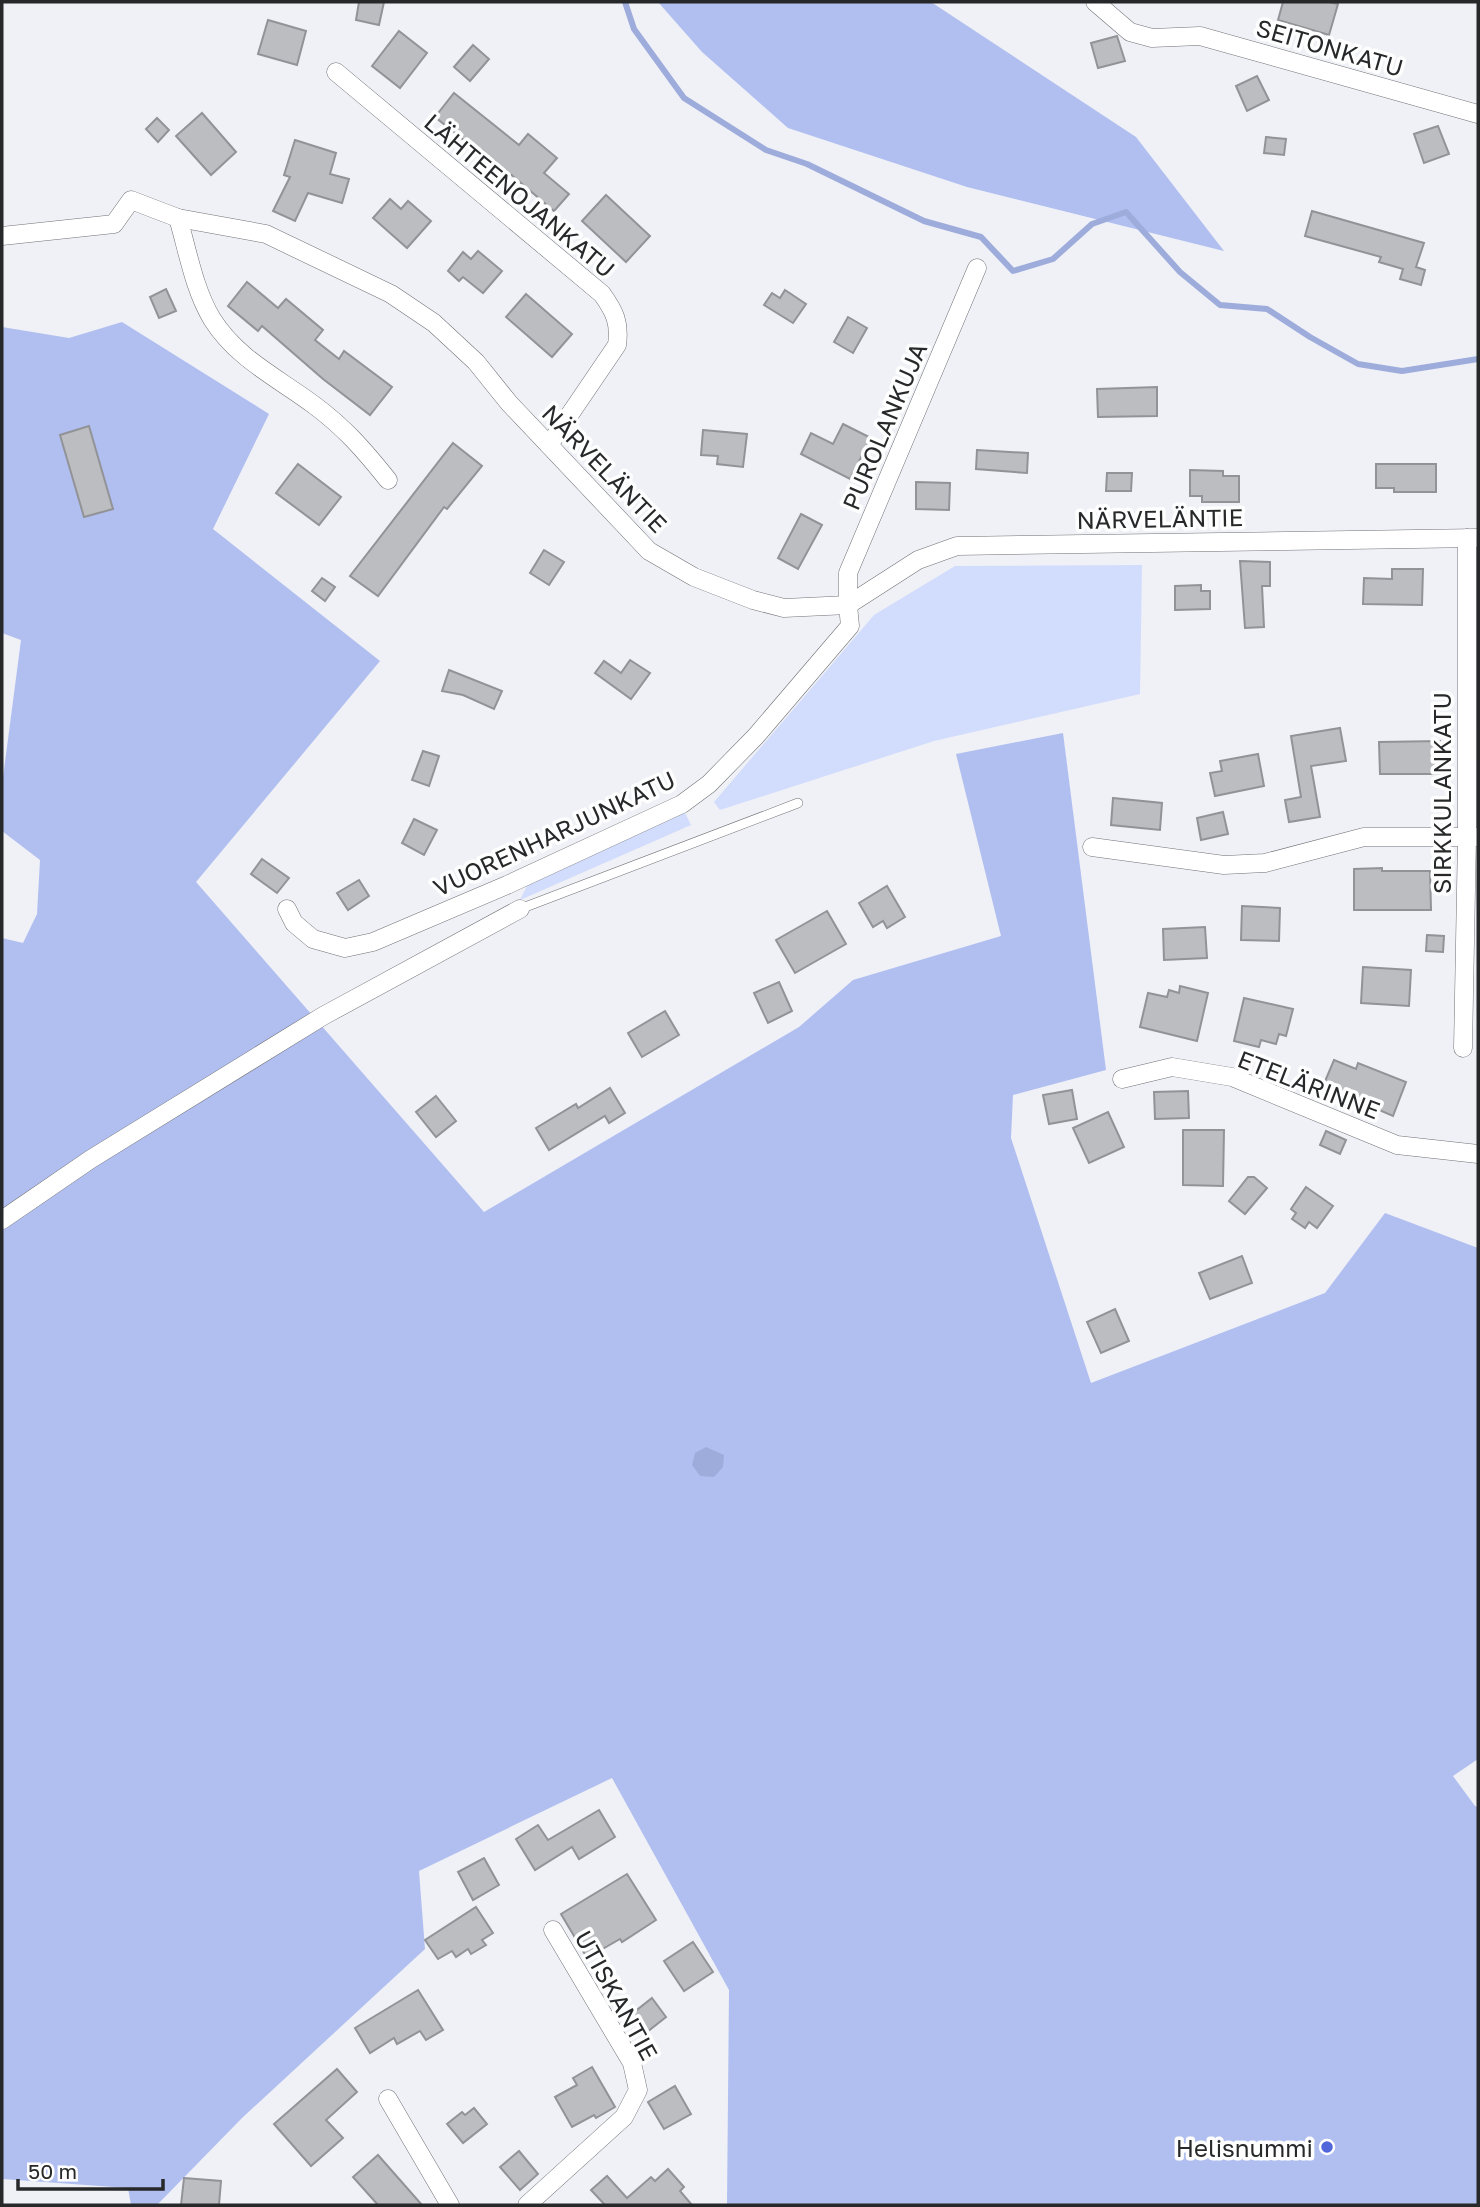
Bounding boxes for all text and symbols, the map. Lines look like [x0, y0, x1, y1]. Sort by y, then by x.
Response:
street label: SEITONKATU [1253, 12, 1407, 82]
street label: LÄHTEENOJANKATU [419, 107, 621, 283]
street label: PUROLANKUJA [836, 338, 932, 514]
street label: NÄRVELÄNTIE [537, 398, 673, 538]
street label: NÄRVELÄNTIE [1076, 502, 1244, 534]
street label: SIRKKULANKATU [1427, 692, 1456, 894]
street label: VUORENHARJUNKATU [428, 764, 680, 902]
street label: ETELÄRINNE [1234, 1044, 1384, 1124]
street label: UTISKANTIE [569, 1925, 665, 2065]
place label: Helisnummi [1176, 2133, 1313, 2162]
marker: Helisnummi [1319, 2139, 1335, 2155]
scale bar [18, 2148, 163, 2192]
text: 50 m [28, 2158, 77, 2184]

